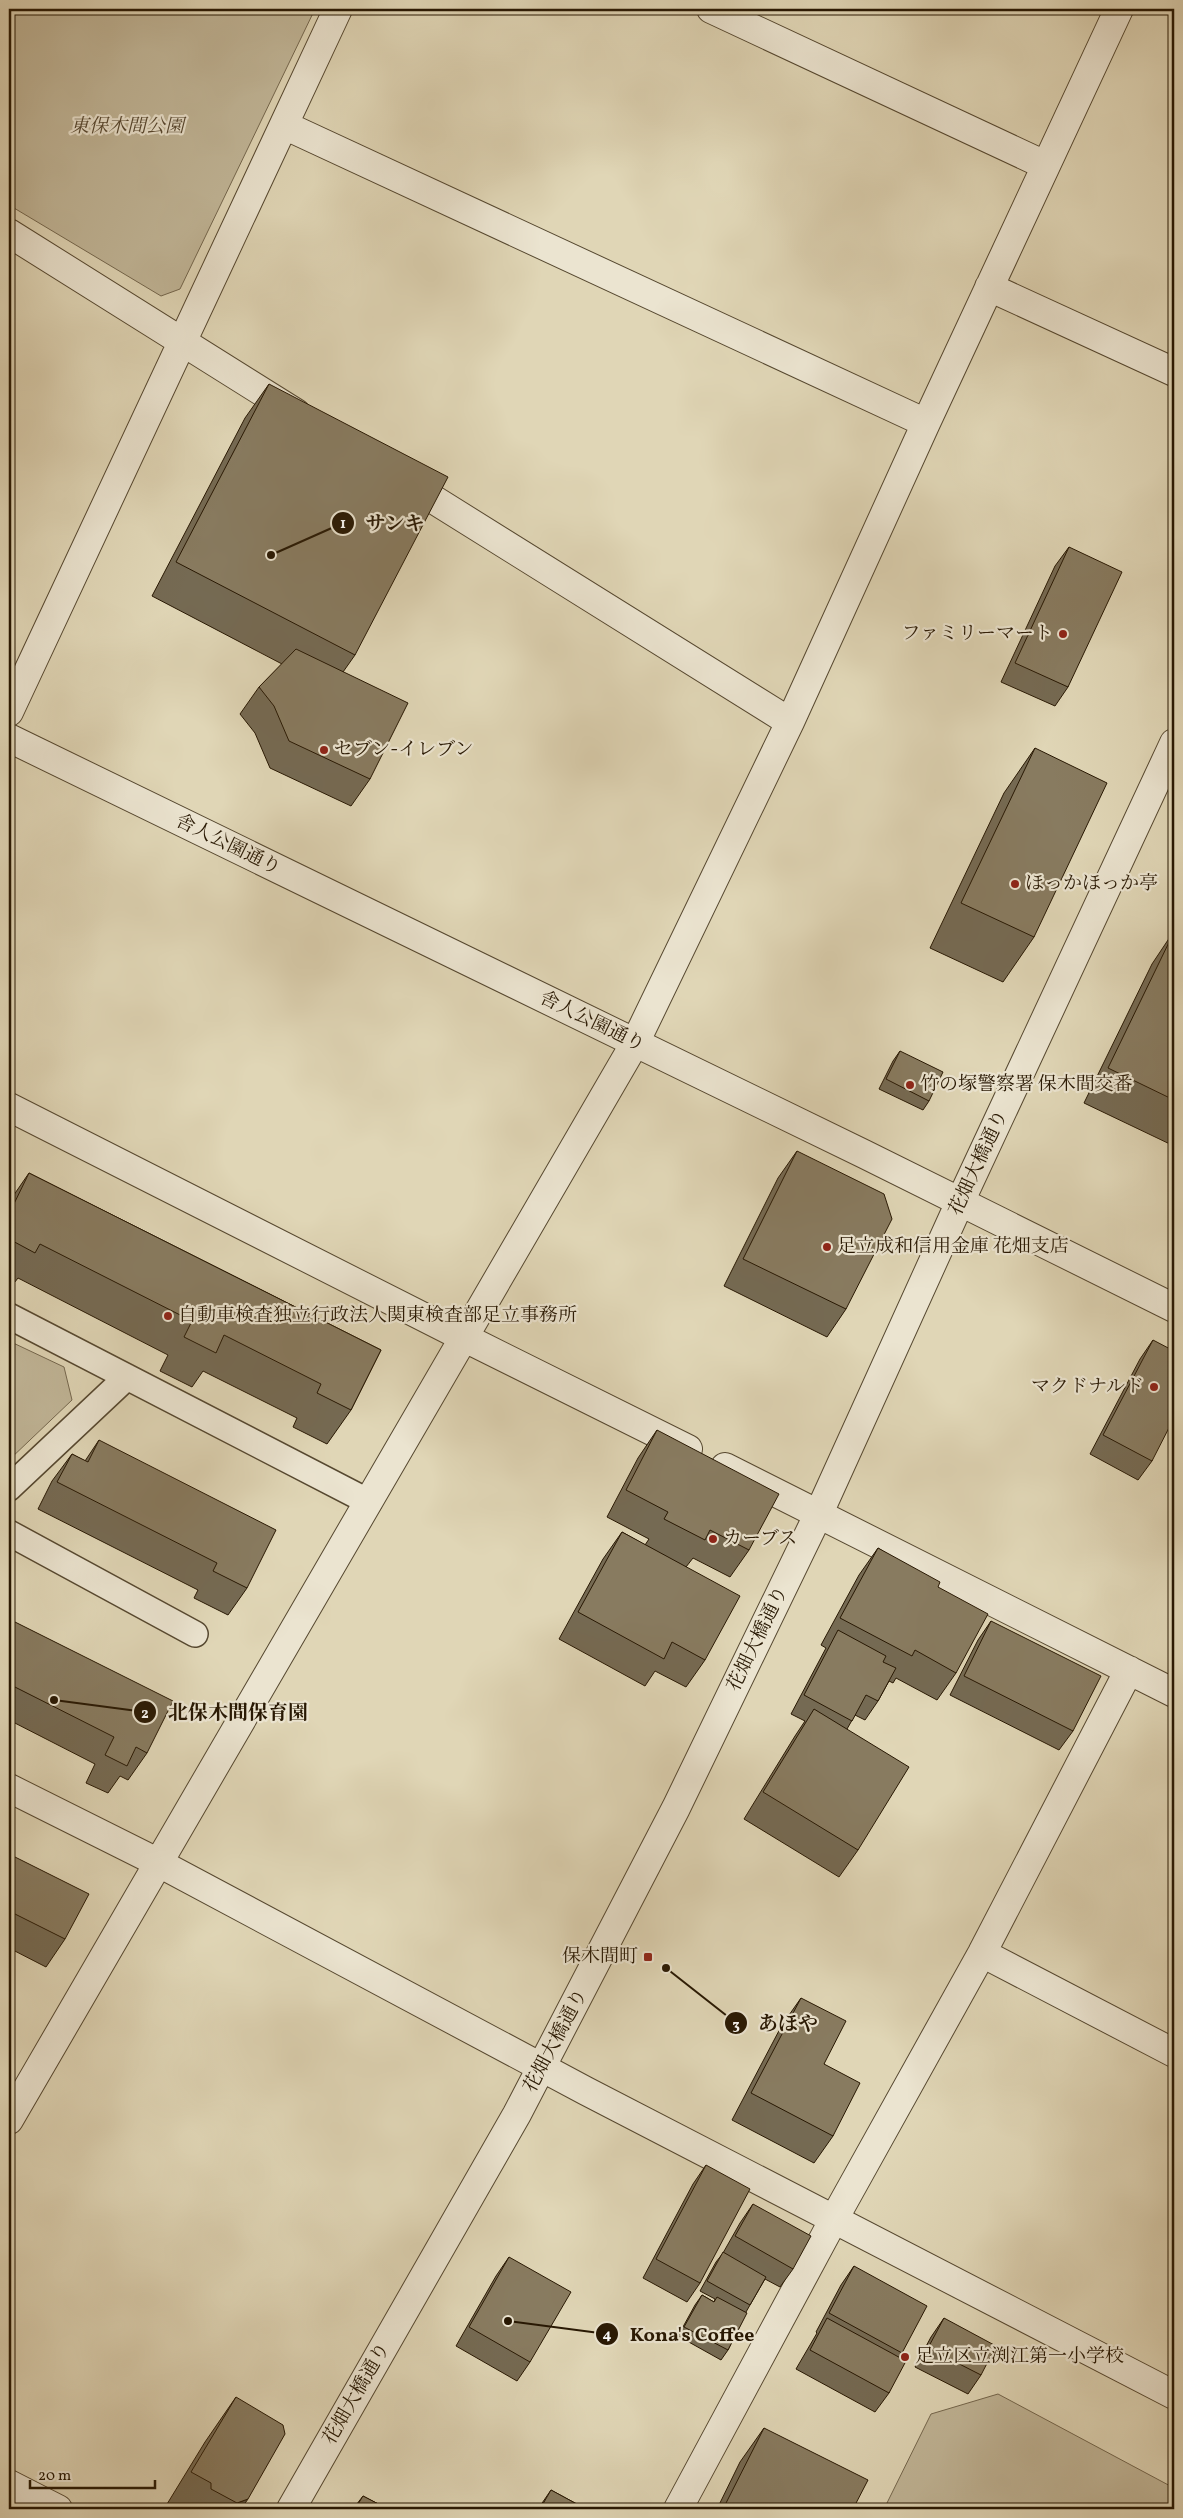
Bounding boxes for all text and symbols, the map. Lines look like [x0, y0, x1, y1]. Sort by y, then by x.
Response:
park label: 東保木間公園 [70, 114, 187, 140]
callout: サンキ [330, 505, 435, 540]
text: サンキ [366, 511, 425, 539]
text: 1 [340, 514, 346, 535]
place label: ファミリーマート [901, 621, 1053, 647]
marker: ファミリーマート [1057, 628, 1069, 640]
place label: セブン-イレブン [334, 737, 473, 763]
marker: セブン-イレブン [318, 744, 330, 756]
street label: 舎人公園通り [171, 808, 285, 882]
place label: ほっかほっか亭 [1025, 871, 1158, 897]
marker: ほっかほっか亭 [1009, 878, 1021, 890]
street label: 舎人公園通り [535, 985, 649, 1059]
place label: 竹の塚警察署 保木間交番 [920, 1072, 1133, 1098]
marker: 竹の塚警察署 保木間交番 [904, 1079, 916, 1091]
street label: 花畑大橋通り [943, 1106, 1015, 1220]
place label: 足立成和信用金庫 花畑支店 [837, 1234, 1069, 1260]
marker: 足立成和信用金庫 花畑支店 [821, 1241, 833, 1253]
place label: 自動車検査独立行政法人関東検査部足立事務所 [178, 1303, 577, 1329]
marker: 自動車検査独立行政法人関東検査部足立事務所 [162, 1310, 174, 1322]
place label: マクドナルド [1031, 1374, 1144, 1400]
marker: マクドナルド [1148, 1381, 1160, 1393]
place label: カーブス [723, 1526, 797, 1552]
marker: カーブス [707, 1533, 719, 1545]
street label: 花畑大橋通り [721, 1582, 795, 1696]
callout: 北保木間保育園 [133, 1695, 318, 1730]
text: 北保木間保育園 [168, 1700, 308, 1728]
text: 2 [141, 1704, 149, 1725]
place label: 保木間町 [562, 1944, 638, 1970]
marker: 保木間町 [642, 1951, 654, 1963]
street label: 花畑大橋通り [518, 1985, 594, 2097]
callout: あほや [723, 2006, 828, 2041]
text: あほや [758, 2011, 818, 2039]
text: 3 [732, 2015, 740, 2036]
callout: Kona's Coffee [595, 2317, 764, 2352]
text: Kona's Coffee [630, 2322, 754, 2350]
text: 4 [602, 2325, 612, 2346]
street label: 花畑大橋通り [317, 2338, 397, 2450]
place label: 足立区立渕江第一小学校 [915, 2344, 1124, 2370]
marker: 足立区立渕江第一小学校 [899, 2351, 911, 2363]
scale bar [30, 2458, 155, 2490]
text: 20 m [38, 2466, 71, 2487]

